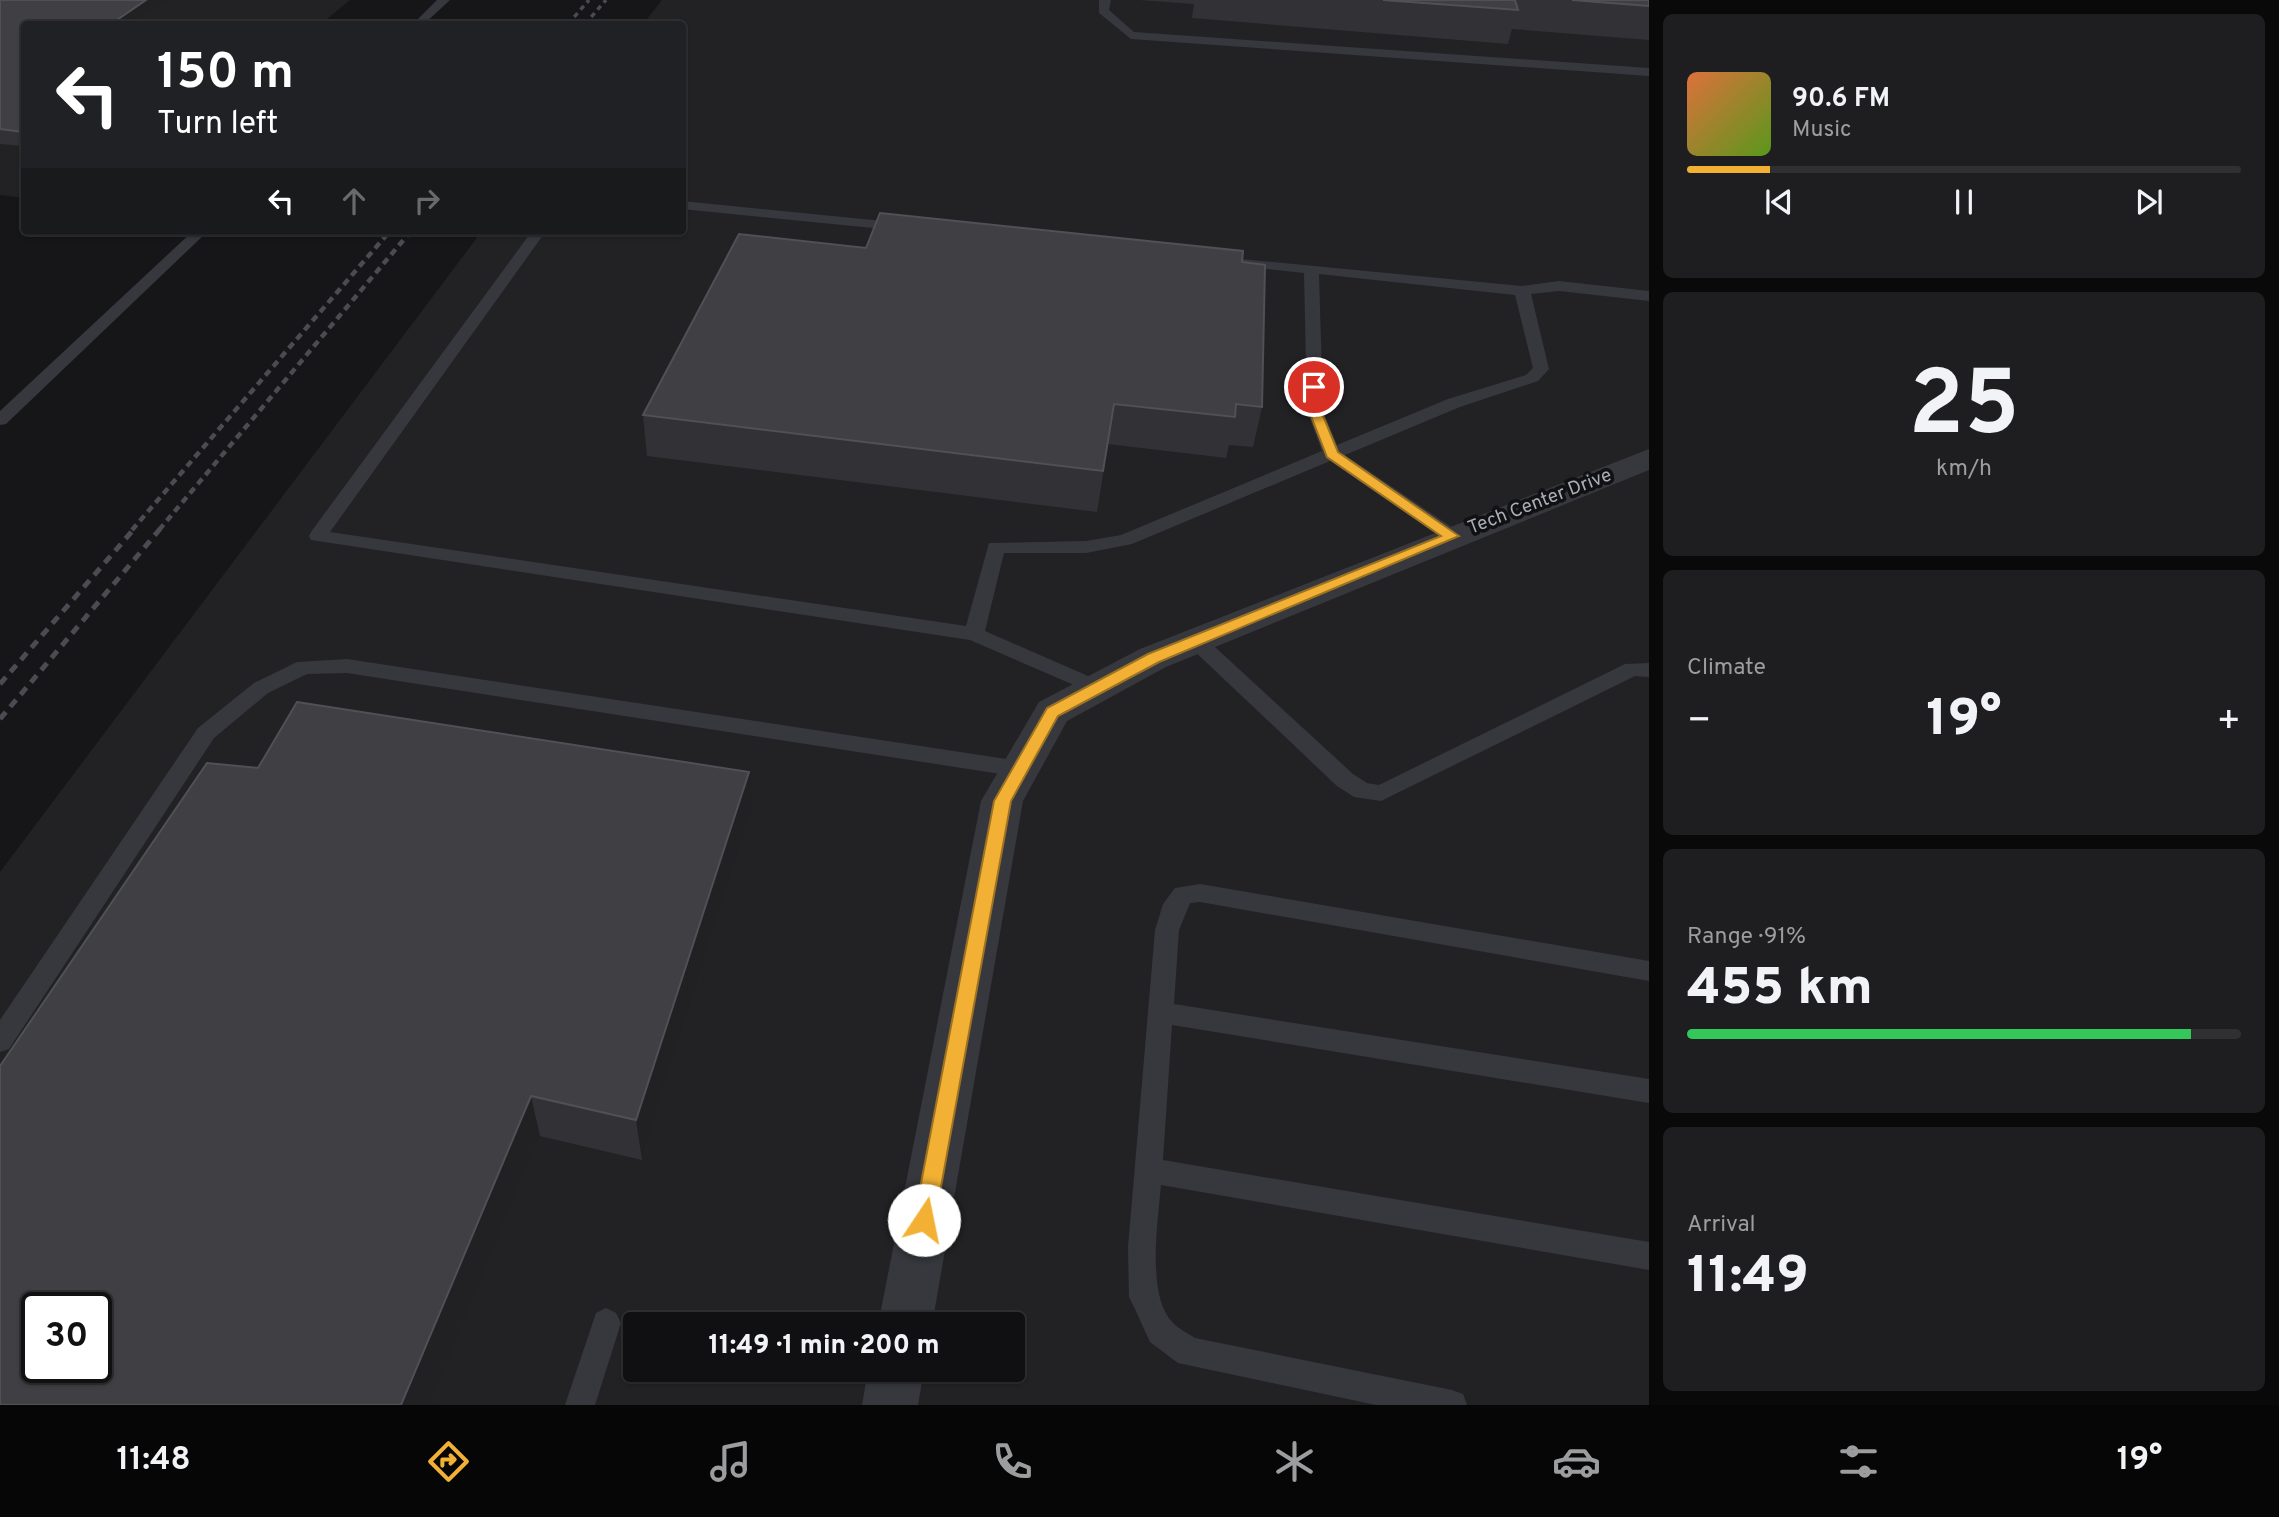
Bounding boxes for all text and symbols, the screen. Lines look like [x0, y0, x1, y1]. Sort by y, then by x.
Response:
text: 150 m [157, 44, 294, 106]
icon: left [42, 49, 133, 140]
text: 90.6 FM [1792, 83, 1890, 116]
text: Turn left [157, 105, 278, 145]
text: Music [1792, 116, 1852, 145]
icon: left [262, 182, 300, 220]
icon: ahead [335, 182, 373, 220]
icon: right [408, 182, 446, 220]
icon: previous [1760, 183, 1798, 221]
icon: pause [1945, 183, 1983, 221]
icon: next [2130, 183, 2168, 221]
text: 25 [1908, 352, 2020, 467]
pin [1284, 357, 1344, 417]
icon: arrive [1295, 368, 1333, 406]
text: km/h [1936, 455, 1992, 484]
street label: Tech Center Drive [1465, 464, 1615, 540]
text: Climate [1687, 654, 1766, 683]
text: 19° [1926, 688, 2002, 754]
text: − [1687, 698, 1712, 747]
text: + [2216, 698, 2241, 747]
text: Range · 91% [1687, 923, 1806, 952]
text: 455 km [1687, 957, 1873, 1023]
position arrow [887, 1183, 961, 1257]
text: Arrival [1687, 1211, 1756, 1240]
text: 11:49 [1687, 1245, 1809, 1311]
speed limit sign: 30 [21, 1292, 112, 1383]
text: 11:49 · 1 min · 200 m [708, 1330, 940, 1363]
icon: directions [424, 1437, 473, 1486]
icon: music [706, 1437, 755, 1486]
icon: phone [988, 1437, 1037, 1486]
icon: climate [1270, 1437, 1319, 1486]
icon: car [1552, 1437, 1601, 1486]
icon: filters [1834, 1437, 1883, 1486]
text: 11:48 [117, 1441, 191, 1481]
text: 19° [2117, 1441, 2162, 1481]

